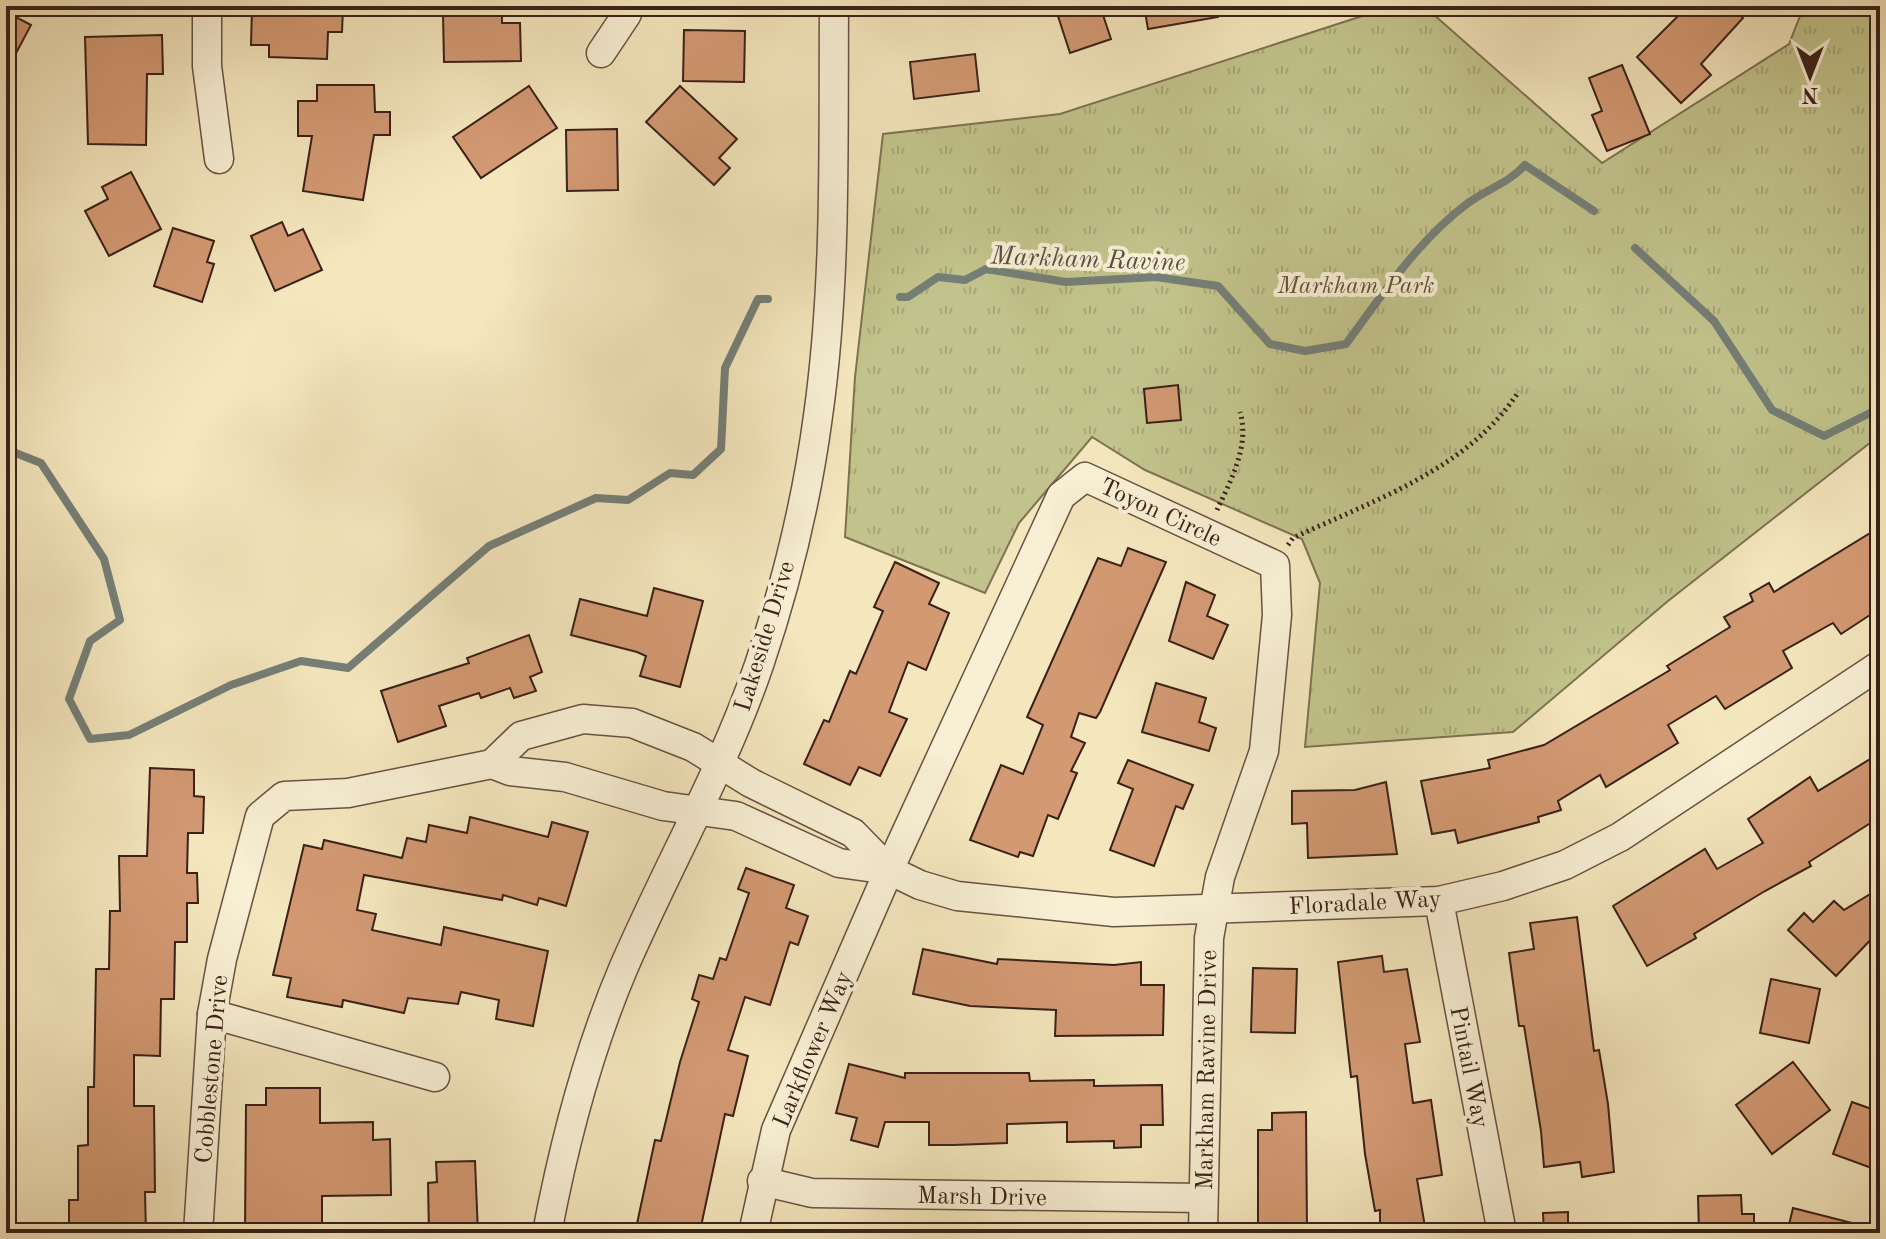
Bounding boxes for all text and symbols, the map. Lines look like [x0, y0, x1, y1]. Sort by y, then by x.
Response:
north arrow [1770, 36, 1850, 116]
text: N [1801, 83, 1818, 105]
water label: Markham Ravine [989, 244, 1186, 276]
park label: Markham Park [1276, 275, 1435, 299]
street label: Toyon Circle [1096, 475, 1225, 552]
street label: Lakeside Drive [732, 558, 800, 715]
street label: Floradale Way [1288, 888, 1442, 920]
street label: Markham Ravine Drive [1194, 949, 1222, 1191]
street label: Larkflower Way [770, 968, 858, 1132]
street label: Cobblestone Drive [193, 974, 233, 1164]
street label: Pintail Way [1444, 1004, 1492, 1131]
street label: Marsh Drive [917, 1185, 1047, 1211]

